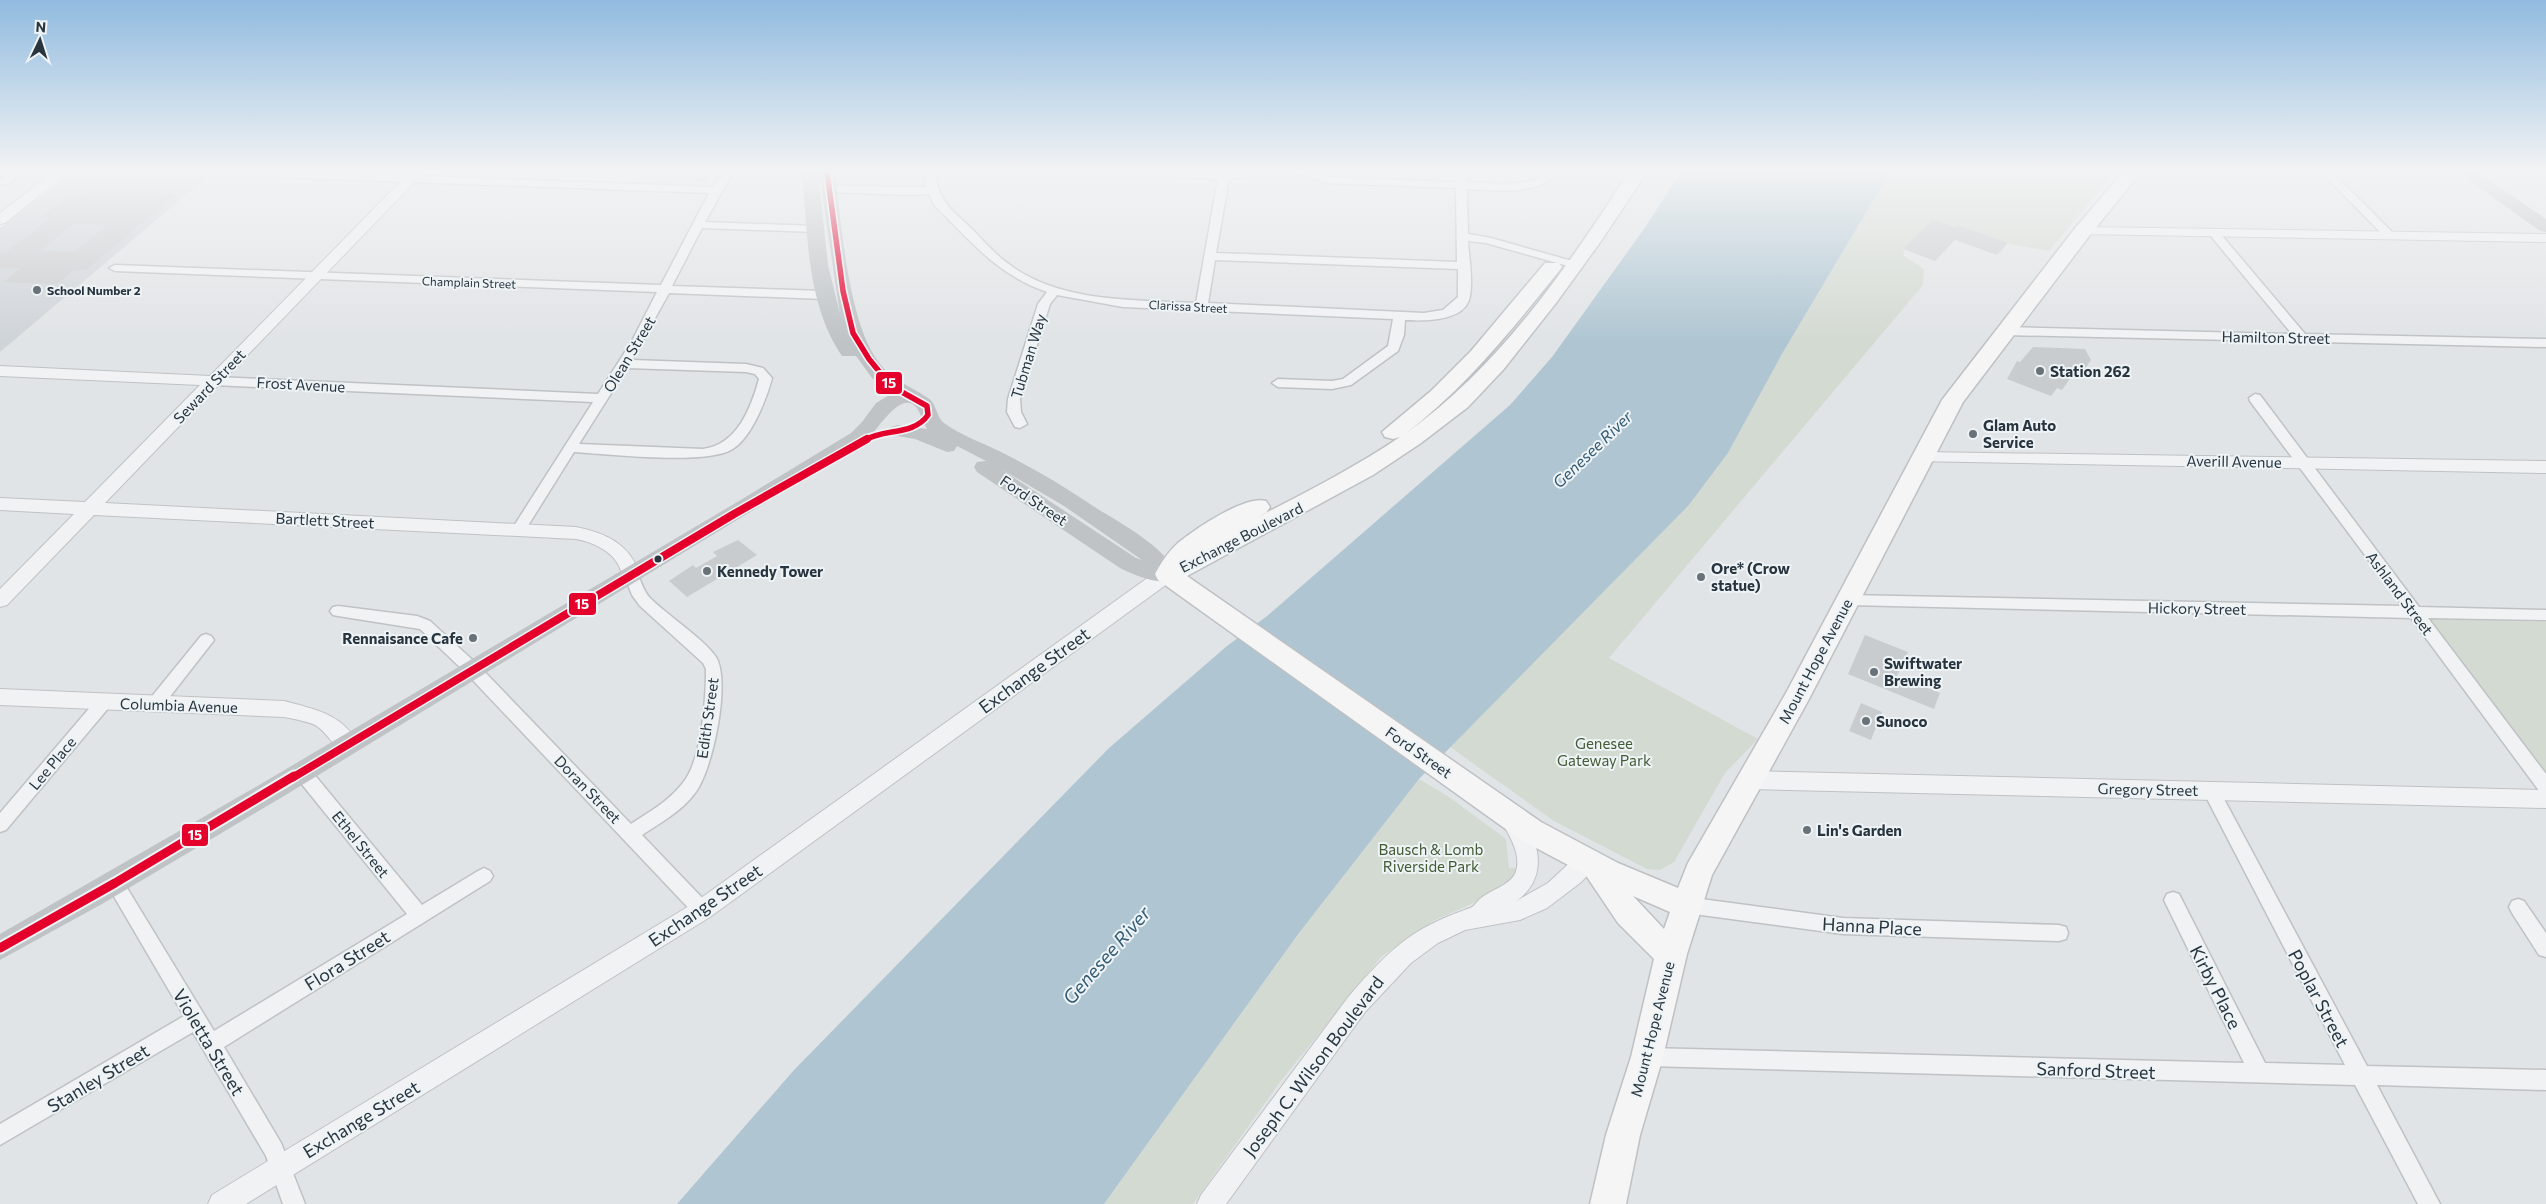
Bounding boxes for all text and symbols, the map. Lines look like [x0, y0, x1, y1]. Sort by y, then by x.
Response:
north arrow [15, 15, 65, 65]
text: N [35, 18, 47, 35]
street label: Champlain Street [422, 273, 517, 291]
place label: School Number 2 [47, 283, 141, 297]
marker: School Number 2 [31, 284, 43, 296]
street label: Clarissa Street [1148, 297, 1228, 315]
street label: Tubman Way [1007, 311, 1050, 401]
street label: Olean Street [599, 313, 659, 395]
street label: Hamilton Street [2221, 327, 2331, 347]
street label: Seward Street [169, 345, 249, 427]
place label: Station 262 [2050, 362, 2130, 380]
marker: Station 262 [2034, 365, 2046, 377]
line badge: 15 [875, 371, 903, 395]
street label: Frost Avenue [256, 373, 346, 395]
text: 15 [882, 374, 896, 391]
water label: Genesee River [1548, 406, 1636, 492]
place label: Glam Auto Service [1983, 416, 2056, 451]
marker: Glam Auto Service [1967, 428, 1979, 440]
street label: Averill Avenue [2186, 451, 2282, 471]
street label: Ford Street [997, 471, 1071, 529]
street label: Exchange Boulevard [1176, 498, 1306, 576]
street label: Bartlett Street [275, 508, 375, 532]
street label: Ashland Street [2363, 548, 2437, 638]
unlabelled marker [653, 554, 663, 564]
place label: Ore* (Crow statue) [1711, 559, 1790, 594]
place label: Kennedy Tower [717, 562, 823, 580]
marker: Kennedy Tower [701, 565, 713, 577]
marker: Ore* (Crow statue) [1695, 571, 1707, 583]
line badge: 15 [568, 592, 597, 616]
text: 15 [575, 595, 589, 612]
street label: Mount Hope Avenue [1774, 595, 1856, 727]
street label: Hickory Street [2148, 598, 2246, 618]
street label: Exchange Street [974, 622, 1094, 718]
place label: Rennaisance Cafe [342, 629, 463, 647]
marker: Rennaisance Cafe [467, 632, 479, 644]
place label: Swiftwater Brewing [1884, 654, 1962, 689]
marker: Swiftwater Brewing [1868, 666, 1880, 678]
street label: Edith Street [692, 676, 722, 760]
street label: Columbia Avenue [120, 694, 238, 716]
place label: Sunoco [1876, 712, 1927, 730]
marker: Sunoco [1860, 715, 1872, 727]
street label: Ford Street [1382, 723, 1456, 781]
street label: Lee Place [25, 733, 79, 793]
park label: Genesee Gateway Park [1557, 734, 1651, 769]
street label: Doran Street [551, 751, 625, 827]
street label: Gregory Street [2098, 779, 2198, 799]
street label: Ethel Street [329, 807, 393, 881]
place label: Lin's Garden [1817, 821, 1902, 839]
line badge: 15 [181, 823, 209, 847]
marker: Lin's Garden [1801, 824, 1813, 836]
text: 15 [188, 826, 202, 843]
park label: Bausch & Lomb Riverside Park [1378, 840, 1484, 875]
street label: Exchange Street [644, 859, 766, 951]
water label: Genesee River [1057, 900, 1156, 1009]
street label: Hanna Place [1821, 912, 1923, 940]
street label: Flora Street [300, 925, 394, 995]
street label: Kirby Place [2186, 942, 2246, 1032]
street label: Poplar Street [2284, 945, 2354, 1051]
street label: Mount Hope Avenue [1626, 959, 1678, 1099]
street label: Joseph C. Wilson Boulevard [1238, 971, 1388, 1161]
street label: Violetta Street [169, 985, 249, 1099]
street label: Stanley Street [43, 1039, 153, 1117]
street label: Sanford Street [2036, 1057, 2156, 1083]
street label: Exchange Street [299, 1076, 423, 1162]

